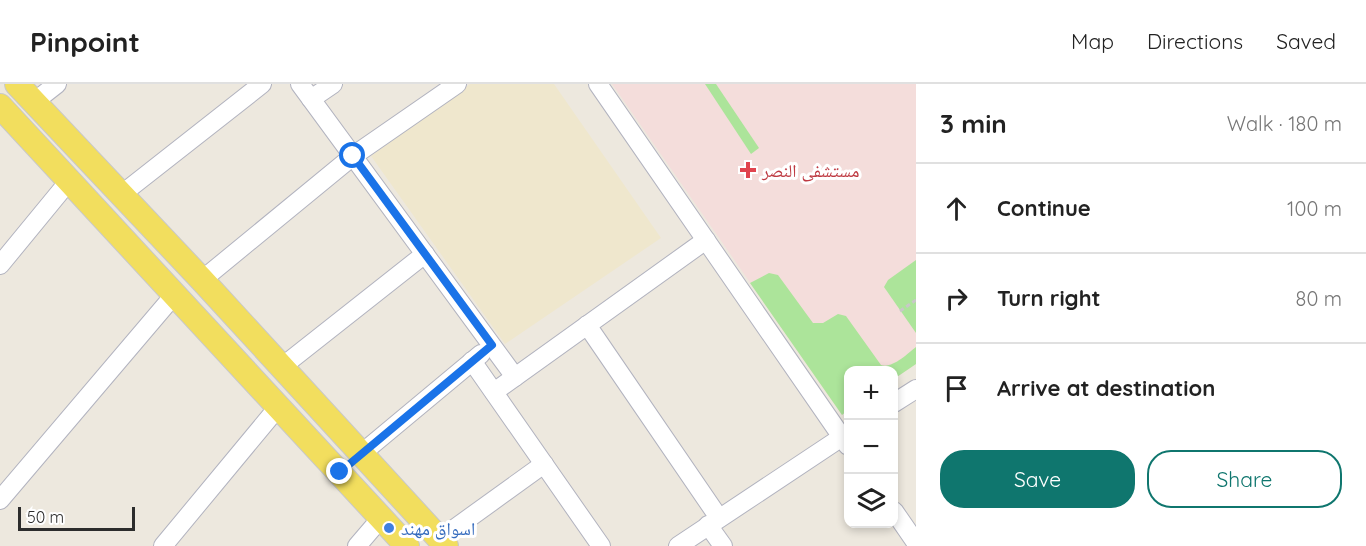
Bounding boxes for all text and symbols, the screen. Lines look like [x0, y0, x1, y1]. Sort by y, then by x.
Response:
text: Pinpoint [30, 24, 140, 59]
text: Map [1071, 28, 1114, 54]
text: Directions [1147, 28, 1243, 54]
text: Saved [1276, 28, 1336, 54]
text: 3 min [940, 107, 1007, 140]
text: Walk · 180 m [1227, 111, 1342, 136]
route start [339, 142, 365, 168]
place label: مستشفى النصر [761, 159, 859, 182]
marker: مستشفى النصر [739, 161, 757, 179]
icon: ahead [940, 192, 973, 225]
text: Continue [997, 194, 1091, 222]
text: 100 m [1287, 196, 1342, 221]
icon: right [940, 282, 973, 315]
text: Turn right [997, 284, 1101, 312]
text: 80 m [1296, 286, 1342, 311]
map controls [844, 366, 898, 528]
button: + [844, 366, 898, 420]
icon: arrive [940, 372, 973, 405]
text: Arrive at destination [997, 374, 1215, 402]
button: − [844, 420, 898, 474]
button: Save [940, 450, 1135, 508]
button: Share [1147, 450, 1342, 508]
route end [326, 458, 352, 484]
button: layers [844, 474, 898, 528]
scale bar [18, 504, 135, 532]
text: 50 m [27, 507, 64, 527]
place label: اسواق مهند [401, 517, 475, 540]
marker: اسواق مهند [382, 521, 396, 535]

